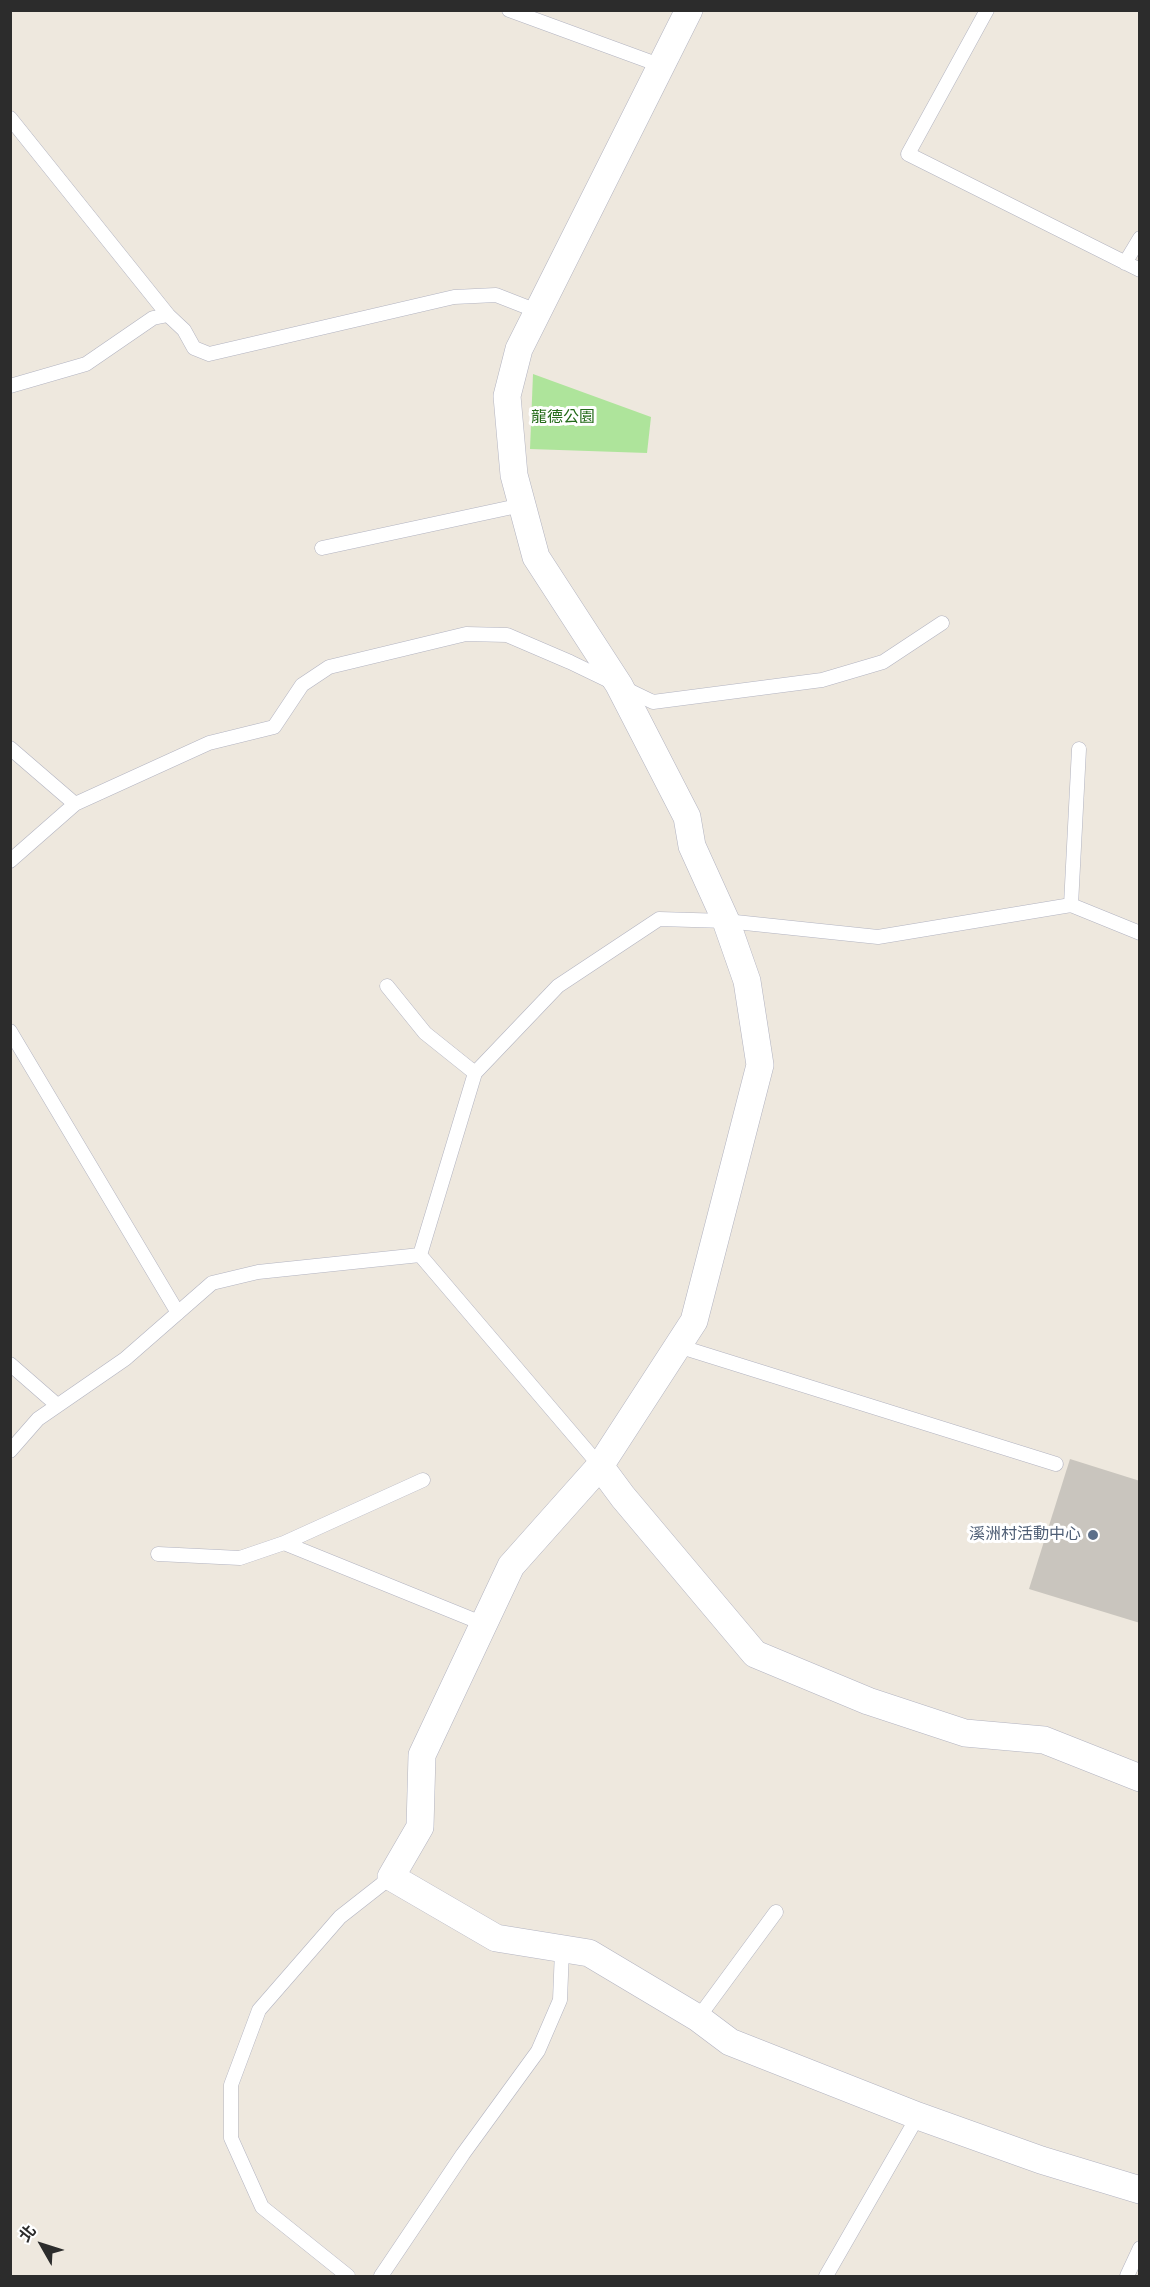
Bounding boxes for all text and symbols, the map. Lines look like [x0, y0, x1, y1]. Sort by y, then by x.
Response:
park label: 龍德公園 [531, 408, 595, 428]
place label: 溪洲村活動中心 [969, 1525, 1081, 1545]
marker: 溪洲村活動中心 [1086, 1528, 1100, 1542]
north arrow [12, 2215, 72, 2275]
text: 北 [15, 2221, 41, 2246]

